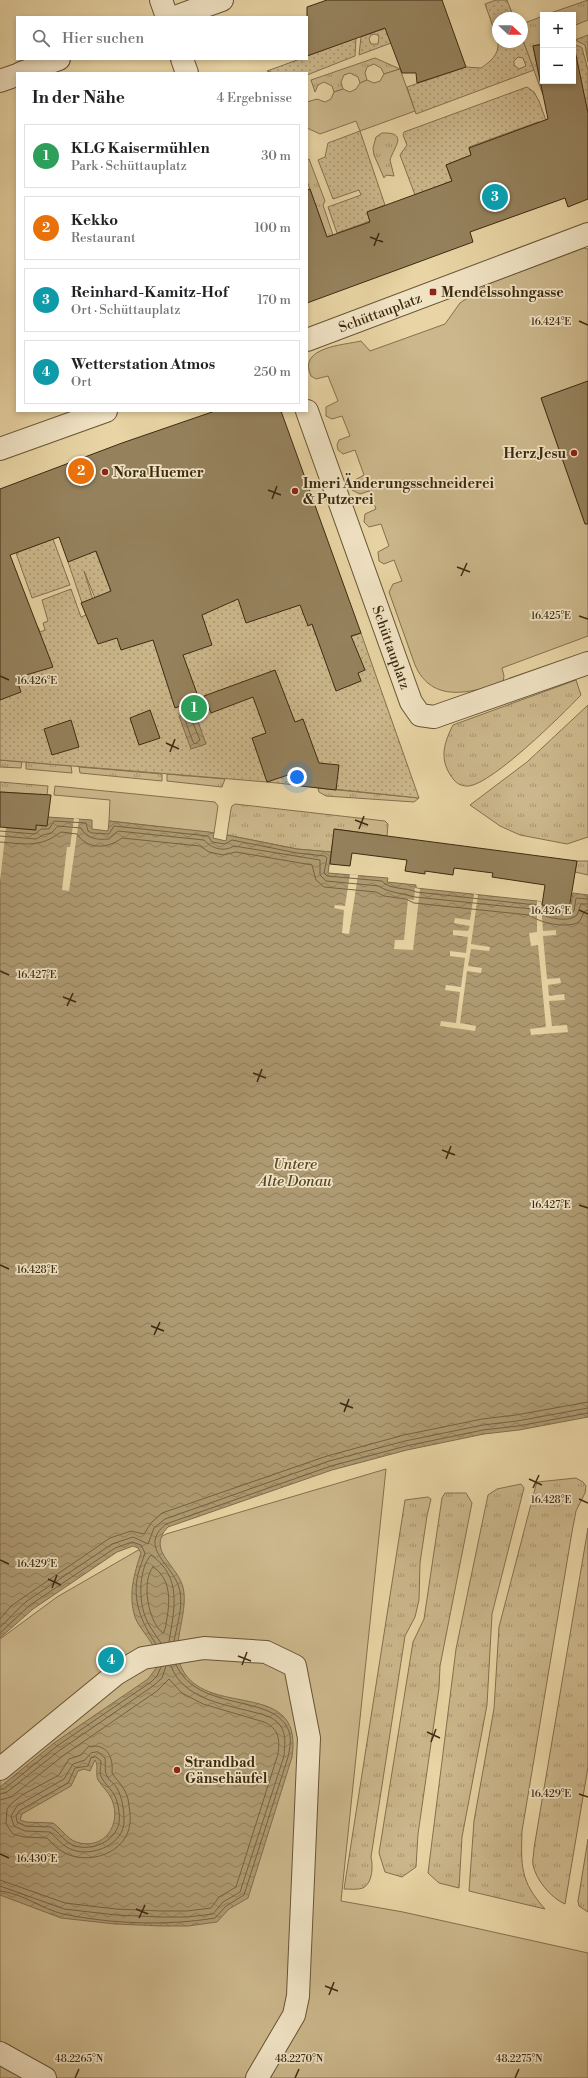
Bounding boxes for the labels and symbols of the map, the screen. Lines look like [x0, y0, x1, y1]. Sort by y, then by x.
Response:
north arrow [492, 12, 528, 48]
pin: 3 [482, 182, 508, 212]
place label: Mendelssohngasse [441, 284, 564, 302]
marker: Mendelssohngasse [428, 287, 438, 297]
street label: Schüttauplatz [336, 289, 425, 337]
text: 16.424°E [531, 316, 571, 328]
place label: Herz Jesu [503, 445, 566, 463]
marker: Herz Jesu [569, 448, 579, 458]
pin: 2 [68, 456, 94, 486]
place label: Nora Huemer [113, 464, 204, 482]
marker: Nora Huemer [100, 467, 110, 477]
place label: Imeri Änderungsschneiderei & Putzerei [303, 473, 494, 509]
marker: Imeri Änderungsschneiderei & Putzerei [290, 486, 300, 496]
street label: Schüttauplatz [367, 603, 414, 692]
text: 16.425°E [531, 610, 571, 622]
text: 16.426°E [17, 675, 57, 687]
pin: 1 [181, 693, 207, 723]
your location [287, 767, 307, 787]
text: 16.426°E [531, 905, 571, 917]
text: 16.427°E [17, 969, 57, 981]
water label: Untere Alte Donau [256, 1155, 332, 1191]
text: 16.427°E [531, 1199, 571, 1211]
text: 16.428°E [17, 1264, 57, 1276]
text: 16.428°E [531, 1494, 571, 1506]
text: 16.429°E [17, 1558, 57, 1570]
pin: 4 [98, 1645, 124, 1675]
place label: Strandbad Gänsehäufel [185, 1754, 268, 1788]
marker: Strandbad Gänsehäufel [172, 1765, 182, 1775]
text: 16.429°E [531, 1788, 571, 1800]
text: 16.430°E [17, 1853, 58, 1865]
text: 48.2265°N [55, 2053, 104, 2065]
text: 48.2270°N [275, 2053, 324, 2065]
text: 48.2275°N [495, 2053, 543, 2065]

